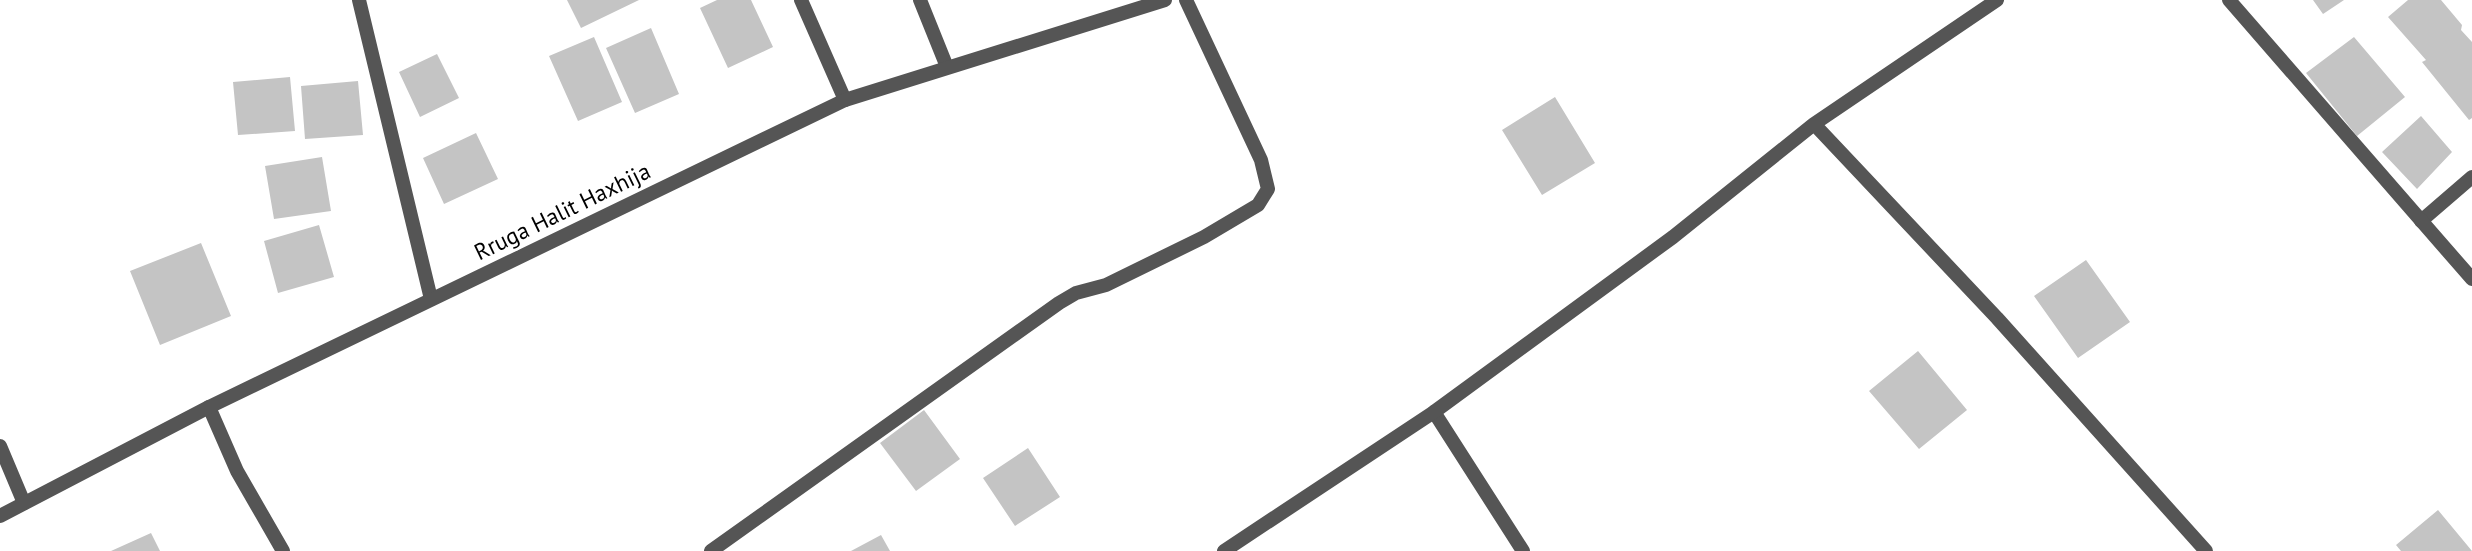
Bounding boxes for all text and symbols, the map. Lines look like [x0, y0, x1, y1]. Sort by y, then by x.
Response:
street label: Rruga Halit Haxhija [469, 156, 655, 266]

